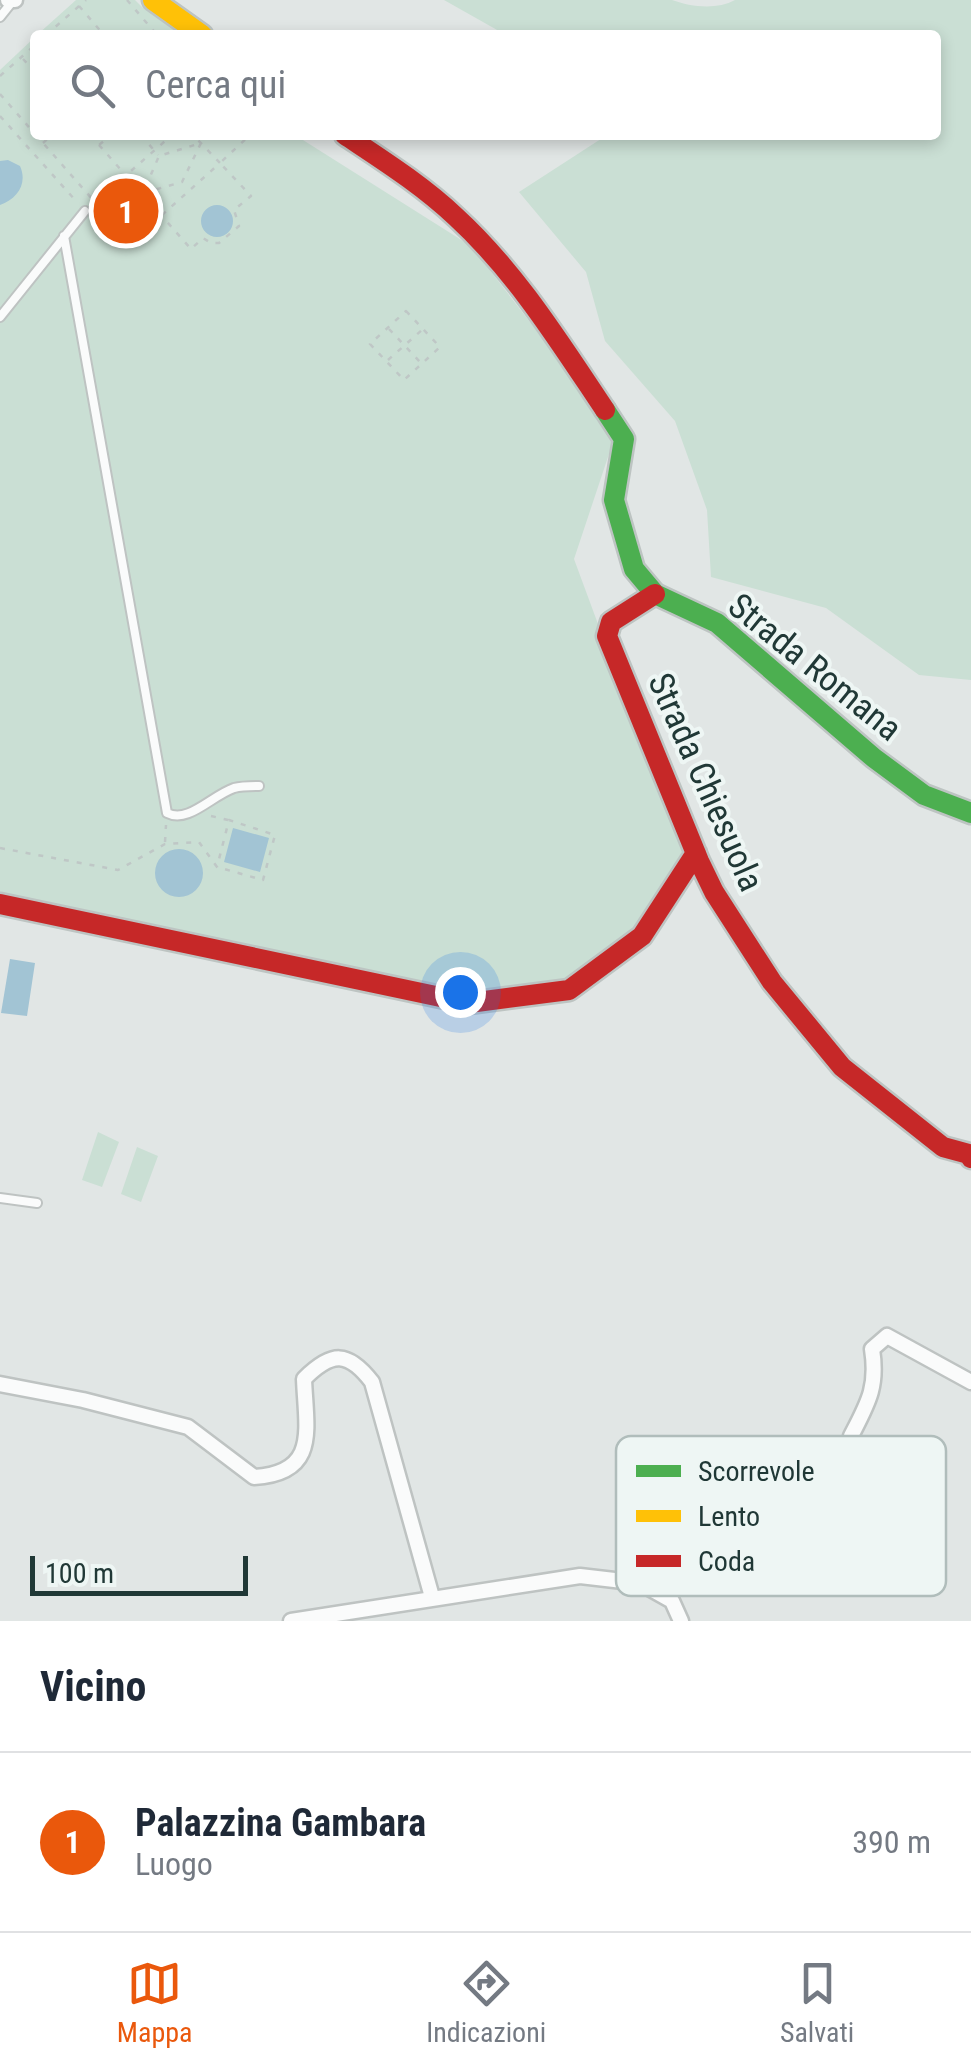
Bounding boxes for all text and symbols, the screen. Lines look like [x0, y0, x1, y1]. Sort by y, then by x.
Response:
search box [30, 30, 941, 140]
icon: search [65, 58, 120, 113]
text: Cerca qui [145, 63, 286, 107]
pin: 1 [94, 174, 158, 248]
street label: Strada Romana [720, 585, 909, 750]
street label: Strada Chiesuola [639, 667, 772, 897]
your location [435, 967, 486, 1018]
legend [616, 1436, 946, 1596]
text: Scorrevole [698, 1455, 815, 1488]
text: Lento [698, 1500, 760, 1533]
text: Coda [698, 1545, 755, 1578]
scale bar [30, 1551, 248, 1596]
text: 100 m [45, 1557, 114, 1590]
text: Vicino [40, 1662, 146, 1711]
text: Palazzina Gambara [135, 1801, 426, 1845]
text: 1 [64, 1823, 81, 1861]
text: 390 m [852, 1823, 931, 1861]
text: Luogo [135, 1845, 213, 1883]
tab: Mappa [117, 1956, 192, 2049]
tab: Indicazioni [426, 1956, 546, 2049]
tab: Salvati [780, 1956, 854, 2049]

